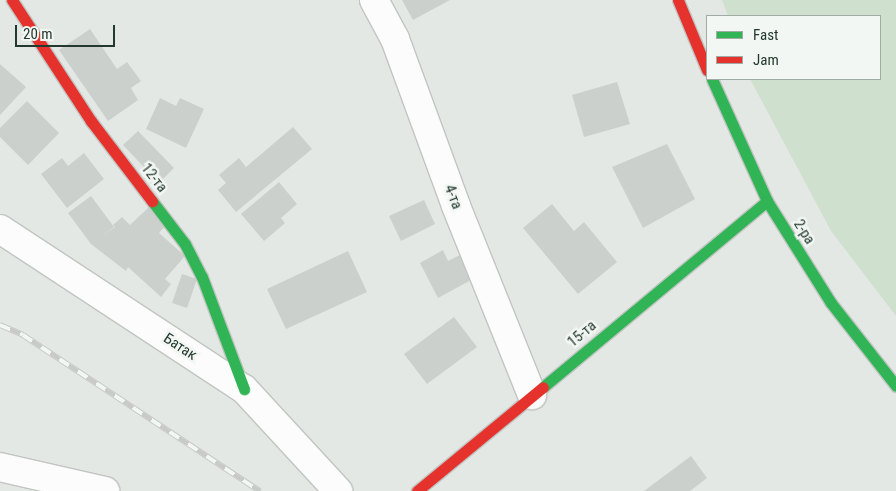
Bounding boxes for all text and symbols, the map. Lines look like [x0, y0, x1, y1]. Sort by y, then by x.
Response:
scale bar [18, 15, 118, 47]
legend [706, 15, 881, 80]
text: 20 m [23, 25, 53, 43]
text: Fast [753, 26, 778, 44]
text: Jam [753, 51, 779, 69]
street label: 12-та [137, 160, 171, 196]
street label: 4-та [440, 182, 466, 212]
street label: 2-ра [790, 216, 818, 248]
street label: 15-та [564, 317, 600, 351]
street label: Батак [160, 330, 200, 364]

